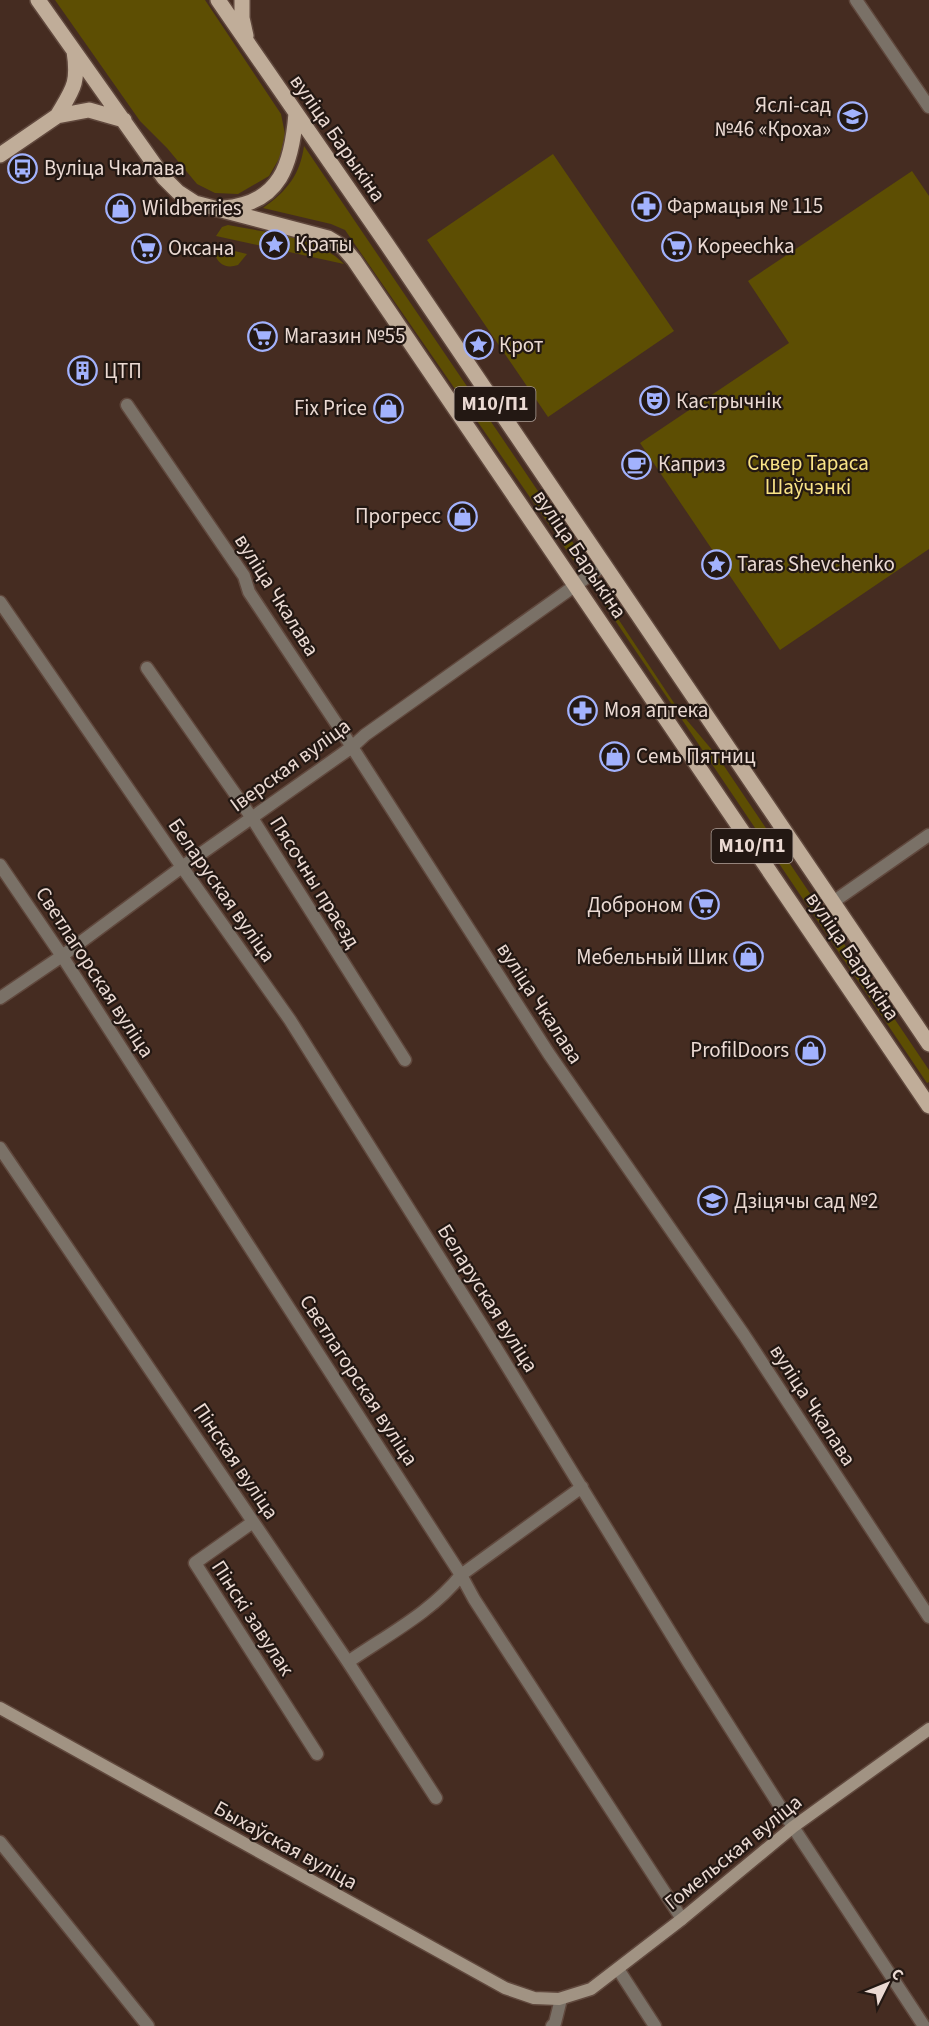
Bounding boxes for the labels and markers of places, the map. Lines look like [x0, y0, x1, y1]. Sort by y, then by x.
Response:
place label: Яслі-сад №46 «Кроха» [715, 90, 831, 144]
school or university icon: Яслі-сад №46 «Кроха» [836, 101, 868, 133]
bus stop icon: Вуліца Чкалава [7, 152, 39, 184]
place label: Вуліца Чкалава [44, 153, 185, 183]
pharmacy icon: Фармацыя № 115 [630, 190, 662, 222]
place label: Фармацыя № 115 [667, 191, 823, 221]
shop icon: Wildberries [105, 192, 137, 224]
place label: Wildberries [142, 193, 242, 223]
place icon: Краты [258, 228, 290, 260]
place label: Краты [295, 229, 353, 259]
supermarket icon: Kopeechka [660, 230, 692, 262]
place label: Kopeechka [697, 231, 795, 261]
supermarket icon: Оксана [131, 232, 163, 264]
place label: Оксана [168, 233, 234, 263]
supermarket icon: Магазин №55 [247, 320, 279, 352]
place label: Магазин №55 [284, 321, 405, 351]
place icon: Крот [462, 329, 494, 361]
place label: Крот [499, 330, 544, 360]
building icon: ЦТП [67, 355, 99, 387]
place label: ЦТП [104, 356, 142, 386]
theatre icon: Кастрычнік [639, 385, 671, 417]
place label: Кастрычнік [676, 386, 782, 416]
shop icon: Fix Price [372, 392, 404, 424]
place label: Fix Price [294, 393, 367, 423]
cafe icon: Каприз [621, 448, 653, 480]
place label: Каприз [658, 449, 725, 479]
shop icon: Прогресс [446, 500, 478, 532]
place label: Прогресс [355, 501, 441, 531]
place icon: Taras Shevchenko [700, 548, 732, 580]
place label: Taras Shevchenko [737, 549, 895, 579]
pharmacy icon: Моя аптека [567, 694, 599, 726]
place label: Моя аптека [604, 695, 708, 725]
shop icon: Семь Пятниц [599, 740, 631, 772]
place label: Семь Пятниц [636, 741, 756, 771]
supermarket icon: Доброном [688, 889, 720, 921]
place label: Доброном [587, 890, 683, 920]
shop icon: Мебельный Шик [733, 941, 765, 973]
place label: Мебельный Шик [576, 942, 729, 972]
shop icon: ProfilDoors [794, 1034, 826, 1066]
place label: ProfilDoors [690, 1035, 789, 1065]
school or university icon: Дзіцячы сад №2 [697, 1185, 729, 1217]
place label: Дзіцячы сад №2 [734, 1186, 878, 1216]

